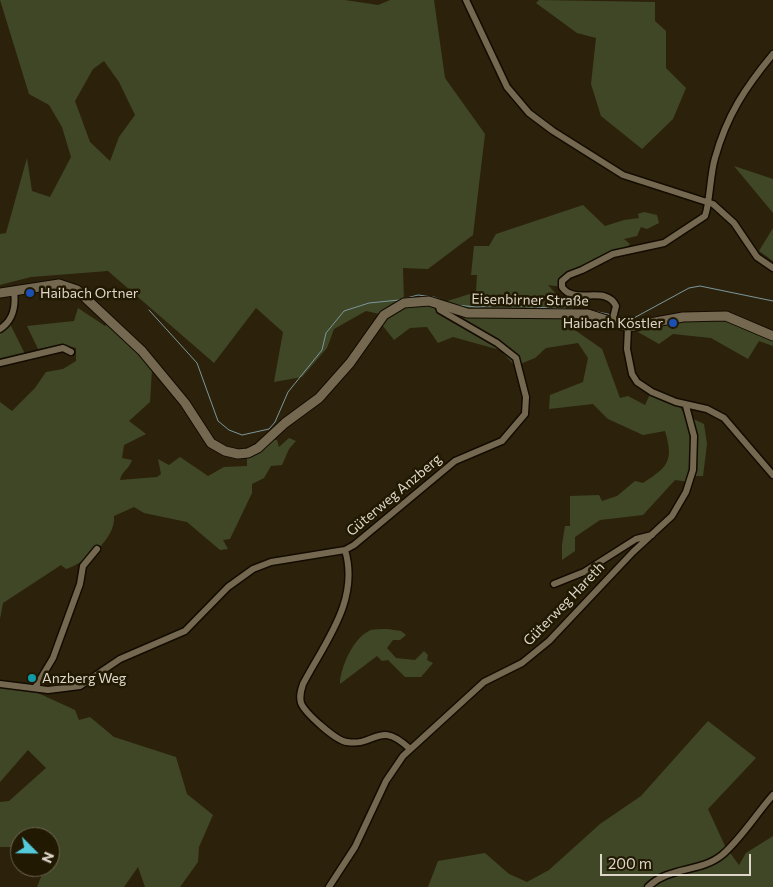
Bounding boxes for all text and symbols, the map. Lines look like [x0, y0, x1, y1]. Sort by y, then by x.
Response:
place label: Haibach Ortner [40, 285, 138, 301]
marker: Haibach Ortner [24, 287, 36, 299]
street label: Eisenbirner Straße [471, 291, 589, 309]
place label: Haibach Köstler [563, 315, 663, 331]
marker: Haibach Köstler [667, 317, 679, 329]
street label: Güterweg Anzberg [343, 450, 445, 540]
street label: Güterweg Hareth [520, 559, 608, 649]
place label: Anzberg Weg [42, 670, 126, 686]
marker: Anzberg Weg [26, 672, 38, 684]
north arrow [10, 827, 60, 877]
scale bar [603, 844, 754, 876]
text: N [38, 850, 58, 866]
text: 200 m [608, 854, 652, 872]

